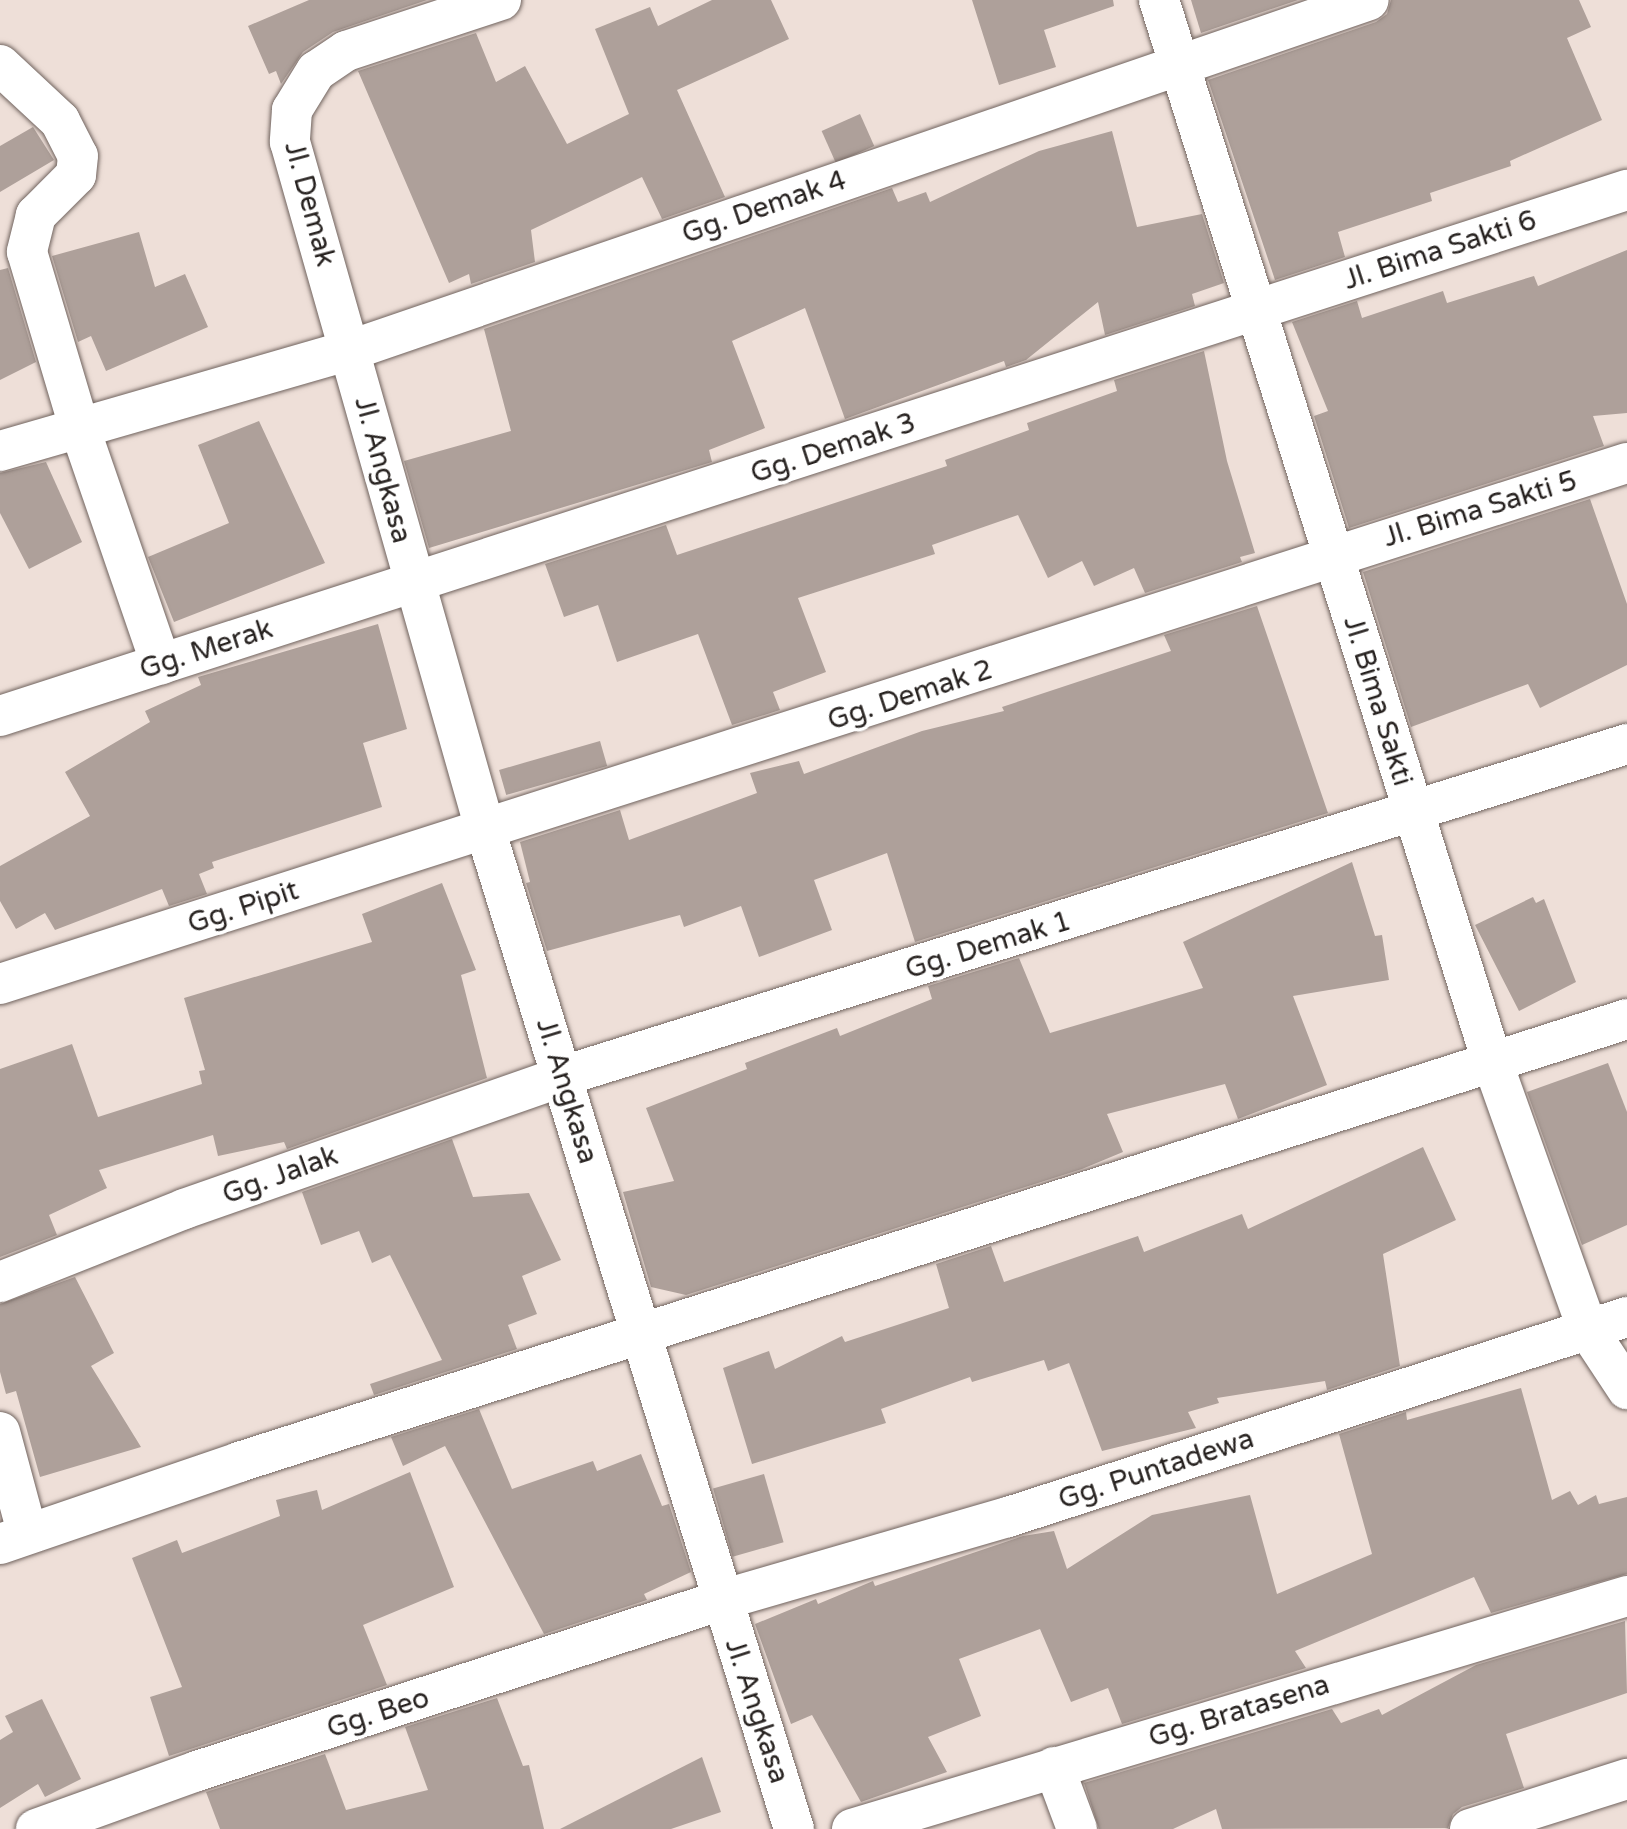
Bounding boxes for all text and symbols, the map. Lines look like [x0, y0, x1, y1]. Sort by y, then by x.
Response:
street label: Jl. Demak [277, 138, 343, 270]
street label: Gg. Demak 4 [678, 163, 850, 251]
street label: Jl. Bima Sakti 6 [1340, 203, 1540, 297]
street label: Jl. Angkasa [347, 393, 419, 547]
street label: Gg. Demak 3 [746, 406, 920, 490]
street label: Jl. Bima Sakti 5 [1379, 464, 1581, 554]
street label: Gg. Merak [135, 612, 277, 686]
street label: Jl. Bima Sakti [1336, 612, 1420, 790]
street label: Gg. Demak 2 [823, 653, 997, 737]
street label: Gg. Pipit [183, 873, 303, 941]
street label: Gg. Demak 1 [901, 904, 1075, 986]
street label: Jl. Angkasa [529, 1014, 605, 1168]
street label: Gg. Jalak [218, 1139, 342, 1211]
street label: Gg. Puntadewa [1054, 1422, 1258, 1516]
street label: Jl. Angkasa [718, 1635, 796, 1787]
street label: Gg. Bratasena [1145, 1668, 1333, 1754]
street label: Gg. Beo [323, 1681, 433, 1745]

